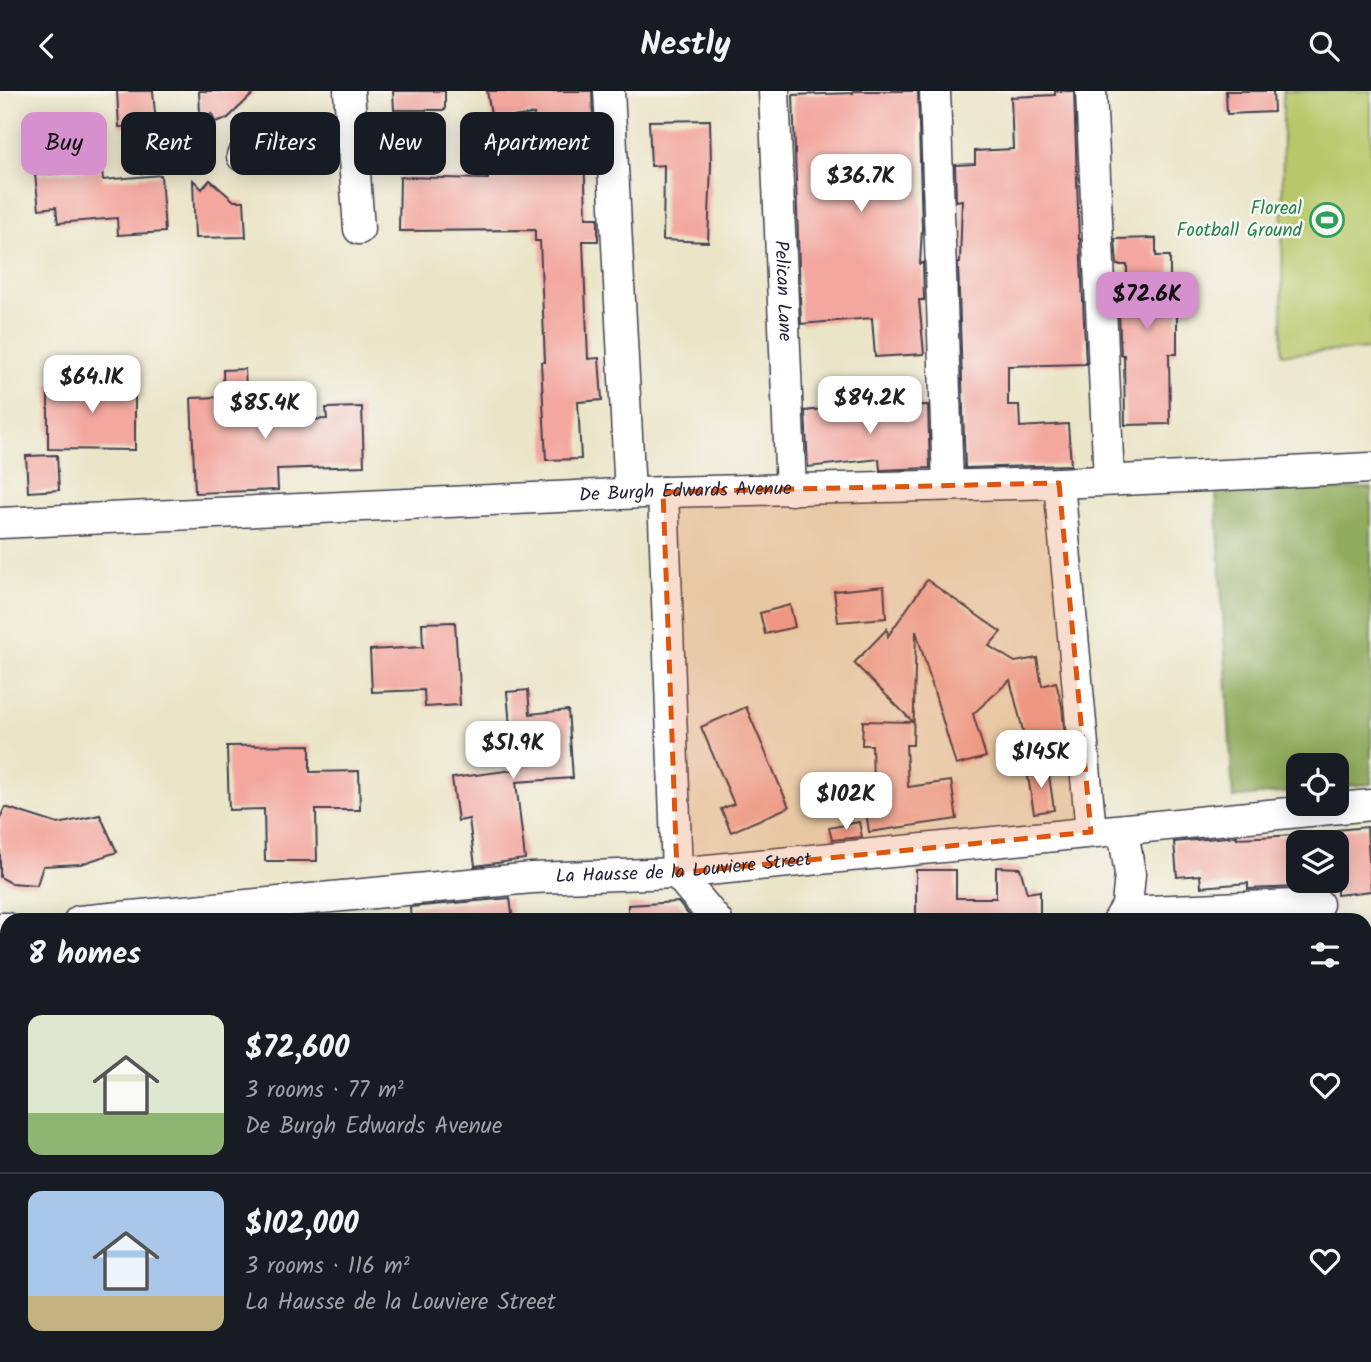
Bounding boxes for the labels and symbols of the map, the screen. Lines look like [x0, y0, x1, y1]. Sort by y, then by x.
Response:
pin: $36.7K [804, 155, 918, 214]
place label: Floreal Football Ground [1176, 194, 1303, 246]
sports icon: Floreal Football Ground [1308, 201, 1346, 239]
street label: Pelican Lane [765, 240, 800, 342]
pin: $72.6K [1090, 273, 1204, 332]
pin: $64.1K [35, 355, 149, 415]
pin: $84.2K [813, 377, 927, 436]
pin: $85.4K [208, 381, 322, 441]
street label: De Burgh Edwards Avenue [578, 474, 792, 511]
pin: $51.9K [456, 721, 570, 781]
pin: $145K [992, 731, 1090, 790]
pin: $102K [797, 773, 895, 832]
street label: La Hausse de la Louviere Street [555, 845, 814, 892]

